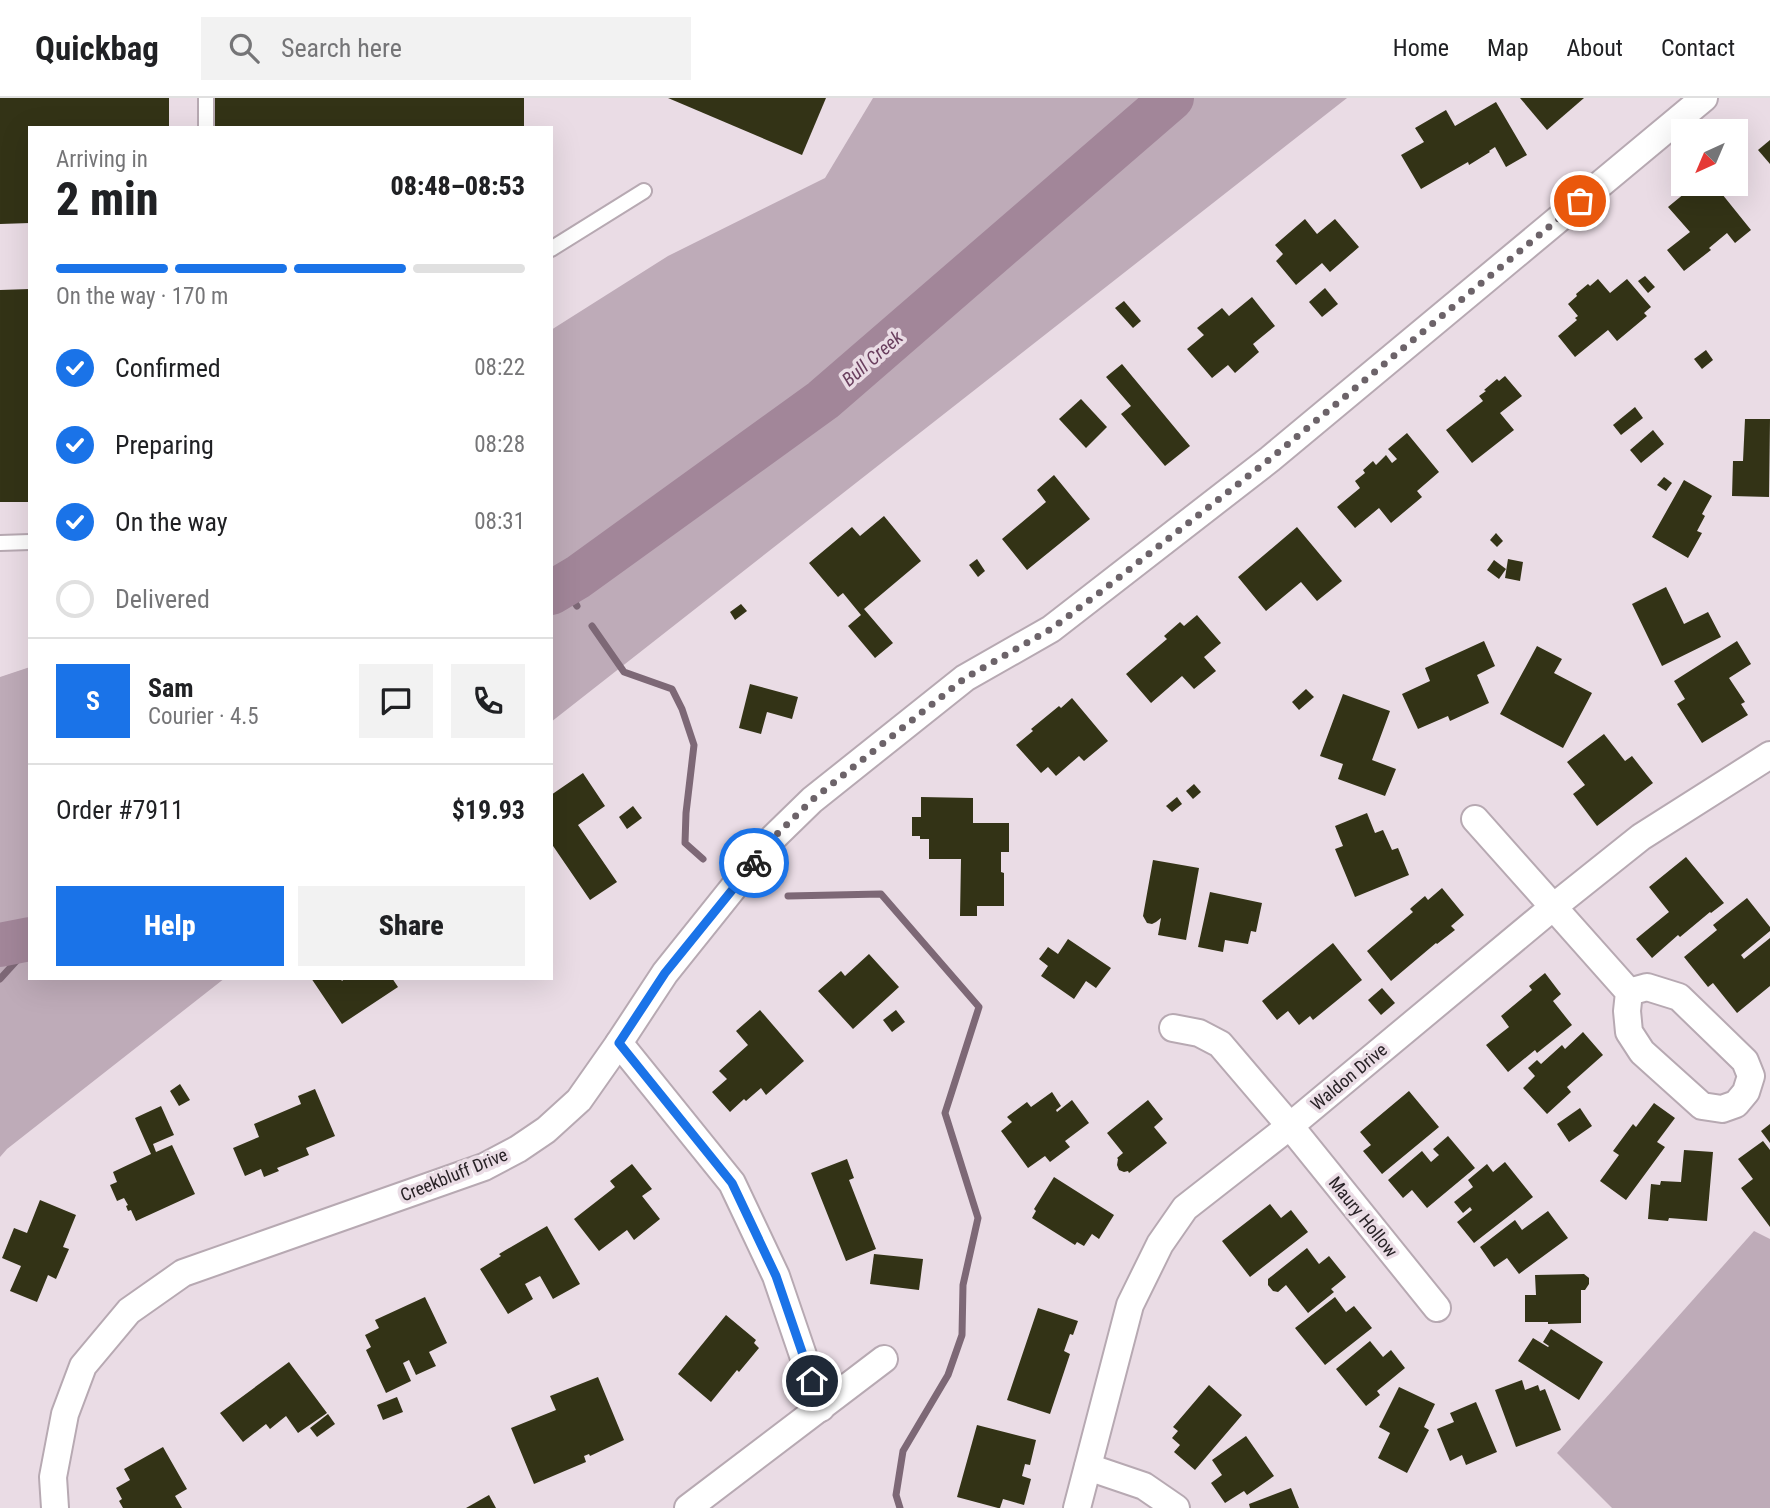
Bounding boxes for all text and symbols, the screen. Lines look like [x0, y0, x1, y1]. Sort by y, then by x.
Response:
search box [201, 17, 691, 80]
text: Quickbag [35, 29, 159, 68]
icon: search [225, 29, 263, 67]
text: Search here [281, 33, 402, 63]
text: Home [1393, 34, 1449, 62]
text: Map [1487, 34, 1529, 62]
text: About [1567, 34, 1623, 62]
text: Contact [1661, 34, 1735, 62]
north arrow [1671, 119, 1748, 196]
map controls [1671, 119, 1748, 196]
text: Arriving in [56, 146, 148, 173]
text: 08:48–08:53 [391, 171, 525, 201]
pin [1550, 171, 1610, 231]
text: 2 min [56, 172, 159, 226]
icon: bag [1561, 182, 1599, 220]
text: On the way · 170 m [56, 283, 228, 310]
water label: Bull Creek [837, 325, 908, 391]
icon: check [56, 349, 94, 387]
text: Confirmed [115, 353, 221, 383]
text: 08:22 [474, 354, 525, 381]
icon: check [56, 426, 94, 464]
text: Preparing [115, 430, 214, 460]
text: 08:28 [474, 431, 525, 458]
icon: check [56, 503, 94, 541]
text: On the way [115, 507, 228, 537]
text: 08:31 [474, 508, 525, 535]
text: Delivered [115, 584, 210, 614]
button: chat [359, 664, 433, 738]
button: phone [451, 664, 525, 738]
text: Sam [148, 673, 194, 703]
text: S [86, 686, 100, 716]
text: Courier · 4.5 [148, 703, 259, 730]
text: Order #7911 [56, 795, 184, 825]
text: $19.93 [452, 795, 525, 825]
courier [719, 828, 789, 898]
icon: bike [735, 844, 773, 882]
button: Help [56, 886, 284, 966]
button: Share [298, 886, 525, 966]
street label: Waldon Drive [1306, 1039, 1391, 1115]
street label: Creekbluff Drive [397, 1144, 510, 1206]
street label: Maury Hollow [1325, 1172, 1402, 1261]
pin [782, 1351, 842, 1411]
icon: home [793, 1362, 831, 1400]

